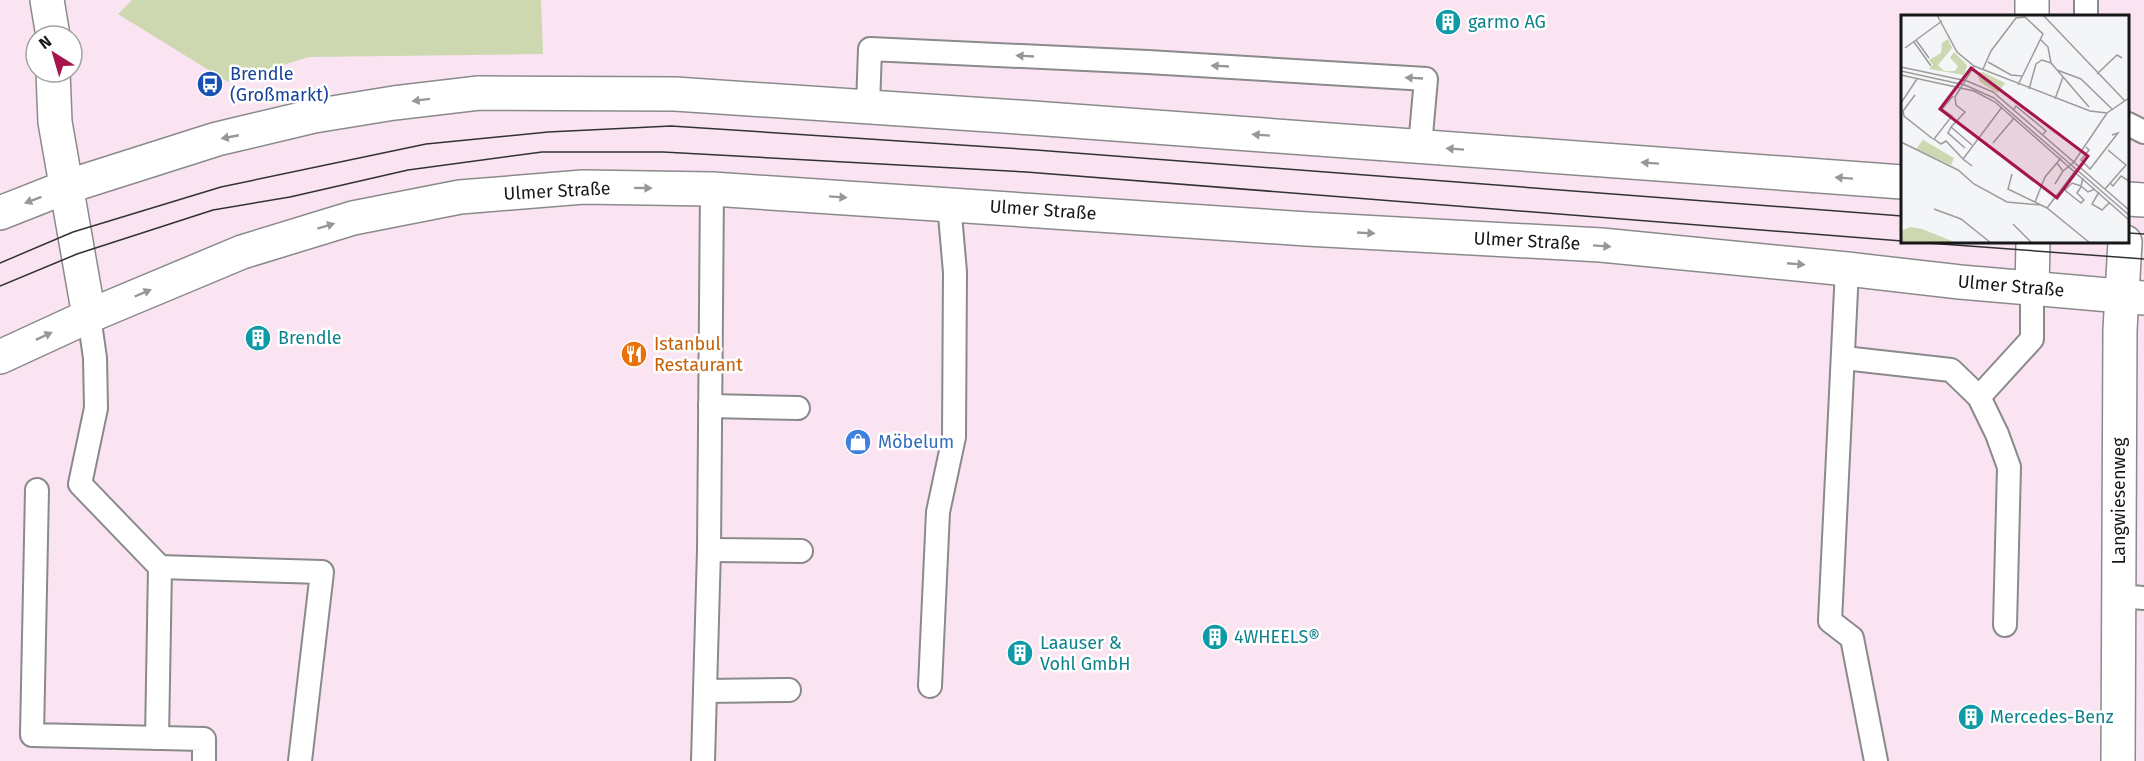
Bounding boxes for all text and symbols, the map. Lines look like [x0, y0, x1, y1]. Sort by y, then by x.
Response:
building icon: garmo AG [1433, 7, 1463, 37]
place label: garmo AG [1468, 11, 1546, 33]
inset map [1901, 15, 2129, 243]
north arrow [24, 24, 84, 84]
text: N [35, 32, 55, 53]
one-way arrow [1015, 52, 1034, 61]
one-way arrow [1210, 62, 1229, 71]
place label: Brendle (Großmarkt) [230, 63, 329, 106]
bus stop icon: Brendle (Großmarkt) [195, 69, 225, 99]
one-way arrow [1405, 73, 1424, 83]
one-way arrow [411, 95, 430, 105]
one-way arrow [1251, 130, 1270, 139]
one-way arrow [220, 133, 239, 142]
one-way arrow [1446, 144, 1465, 154]
one-way arrow [1640, 158, 1659, 168]
one-way arrow [1835, 173, 1854, 183]
street label: Ulmer Straße [503, 177, 611, 205]
one-way arrow [633, 183, 652, 193]
one-way arrow [828, 192, 847, 202]
street label: Ulmer Straße [989, 195, 1097, 225]
one-way arrow [24, 196, 42, 206]
one-way arrow [317, 221, 335, 230]
street label: Ulmer Straße [1473, 227, 1581, 255]
one-way arrow [1356, 228, 1375, 237]
one-way arrow [1593, 241, 1612, 250]
one-way arrow [1787, 259, 1806, 269]
street label: Ulmer Straße [1957, 270, 2065, 302]
one-way arrow [134, 289, 151, 298]
building icon: Brendle [243, 323, 273, 353]
place label: Brendle [278, 327, 341, 349]
one-way arrow [36, 332, 53, 341]
place label: Istanbul Restaurant [654, 333, 743, 376]
restaurant icon: Istanbul Restaurant [619, 339, 649, 369]
shop icon: Möbelum [843, 427, 873, 457]
place label: Möbelum [878, 431, 954, 453]
street label: Langwiesenweg [2108, 437, 2130, 565]
building icon: 4WHEELS® [1200, 622, 1230, 652]
place label: 4WHEELS® [1234, 626, 1320, 648]
place label: Laauser & Vohl GmbH [1040, 632, 1130, 675]
building icon: Laauser & Vohl GmbH [1005, 638, 1035, 668]
building icon: Mercedes-Benz [1956, 702, 1986, 732]
place label: Mercedes-Benz [1990, 706, 2114, 728]

